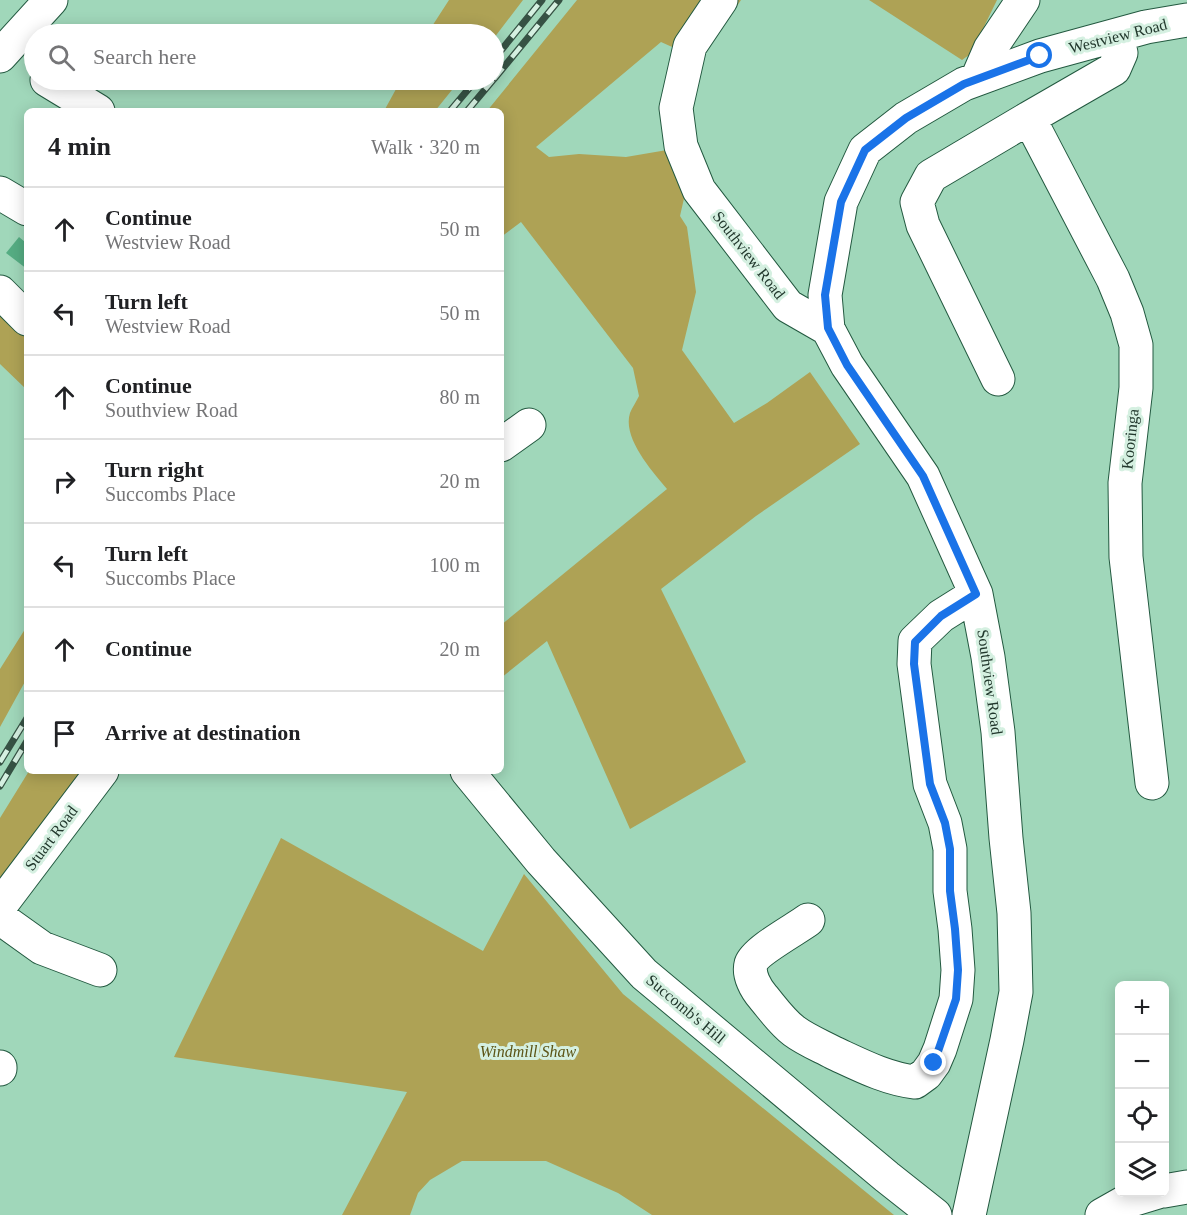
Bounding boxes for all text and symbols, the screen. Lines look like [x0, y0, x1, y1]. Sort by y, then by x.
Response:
street label: Westview Road [1067, 16, 1169, 56]
search box [24, 24, 504, 90]
icon: search [45, 41, 78, 74]
route start [1026, 42, 1052, 68]
text: Search here [93, 44, 196, 69]
text: 4 min [48, 132, 111, 161]
text: Walk · 320 m [371, 136, 480, 158]
text: Continue [105, 205, 192, 230]
street label: Southview Road [710, 208, 788, 302]
icon: ahead [48, 213, 81, 246]
text: 50 m [439, 218, 480, 240]
text: Westview Road [105, 231, 231, 253]
text: Turn left [105, 289, 188, 314]
icon: left [48, 297, 81, 330]
text: 50 m [439, 302, 480, 324]
text: Westview Road [105, 315, 231, 337]
text: Continue [105, 373, 192, 398]
icon: ahead [48, 381, 81, 414]
text: 80 m [439, 386, 480, 408]
text: Southview Road [105, 399, 238, 421]
street label: Kooringa [1118, 408, 1143, 470]
text: Turn right [105, 457, 204, 482]
icon: right [48, 465, 81, 498]
text: 20 m [439, 470, 480, 492]
text: Succombs Place [105, 483, 236, 505]
text: Turn left [105, 541, 188, 566]
icon: left [48, 549, 81, 582]
text: 100 m [429, 554, 480, 576]
text: Succombs Place [105, 567, 236, 589]
street label: Southview Road [974, 628, 1006, 736]
icon: ahead [48, 633, 81, 666]
text: Continue [105, 636, 192, 661]
text: 20 m [439, 638, 480, 660]
icon: arrive [48, 717, 81, 750]
text: Arrive at destination [105, 720, 301, 745]
street label: Stuart Road [21, 803, 81, 873]
street label: Succomb's Hill [643, 971, 729, 1047]
map controls [1115, 981, 1169, 1197]
button: + [1115, 981, 1169, 1035]
button: − [1115, 1035, 1169, 1089]
park label: Windmill Shaw [480, 1043, 577, 1060]
route end [920, 1049, 946, 1075]
button: locate [1115, 1089, 1169, 1143]
button: layers [1115, 1143, 1169, 1197]

